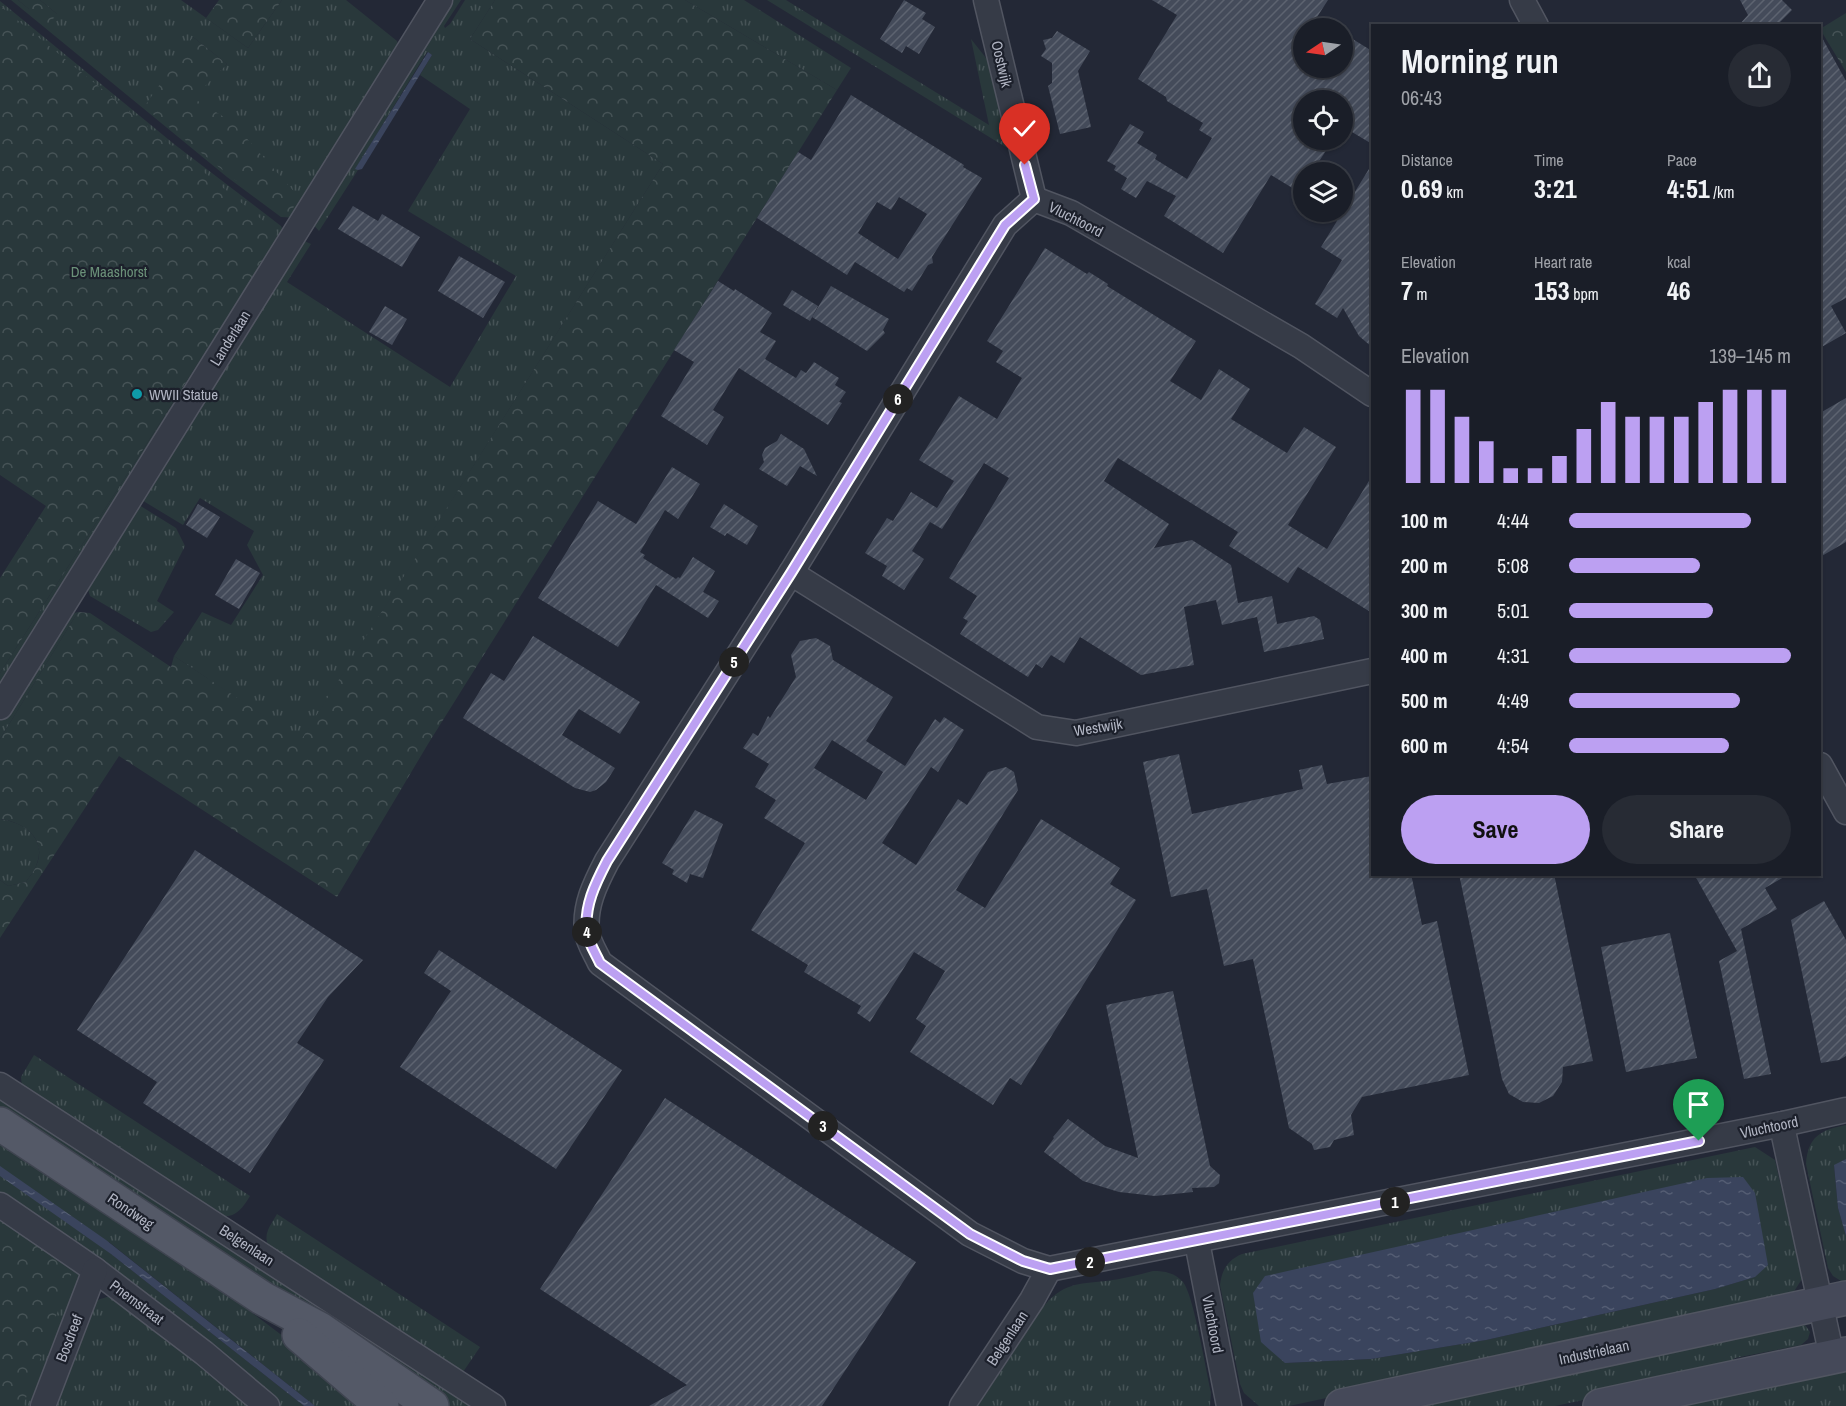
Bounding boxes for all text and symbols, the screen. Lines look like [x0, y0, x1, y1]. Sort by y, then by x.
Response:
north arrow [1293, 18, 1353, 78]
map controls [1293, 18, 1353, 222]
street label: Oostwijk [986, 39, 1018, 90]
text: Morning run [1401, 39, 1559, 83]
button: share [1728, 44, 1791, 107]
text: 06:43 [1401, 84, 1442, 111]
button: locate [1293, 90, 1353, 150]
pin [999, 103, 1050, 165]
icon: check [1008, 112, 1041, 145]
text: Distance [1401, 149, 1453, 171]
text: Time [1534, 149, 1564, 171]
text: Pace [1667, 149, 1697, 171]
button: layers [1293, 162, 1353, 222]
text: 0.69 [1401, 171, 1443, 206]
text: 3:21 [1534, 171, 1577, 206]
text: 4:51 [1667, 171, 1710, 206]
text: km [1443, 181, 1464, 203]
text: /km [1710, 181, 1734, 203]
street label: Vluchtoord [1045, 196, 1107, 242]
text: Elevation [1401, 251, 1456, 273]
text: Heart rate [1534, 251, 1592, 273]
text: kcal [1667, 251, 1690, 273]
park label: De Maashorst [71, 261, 148, 282]
text: 7 [1401, 273, 1413, 308]
text: 153 [1534, 273, 1570, 308]
text: 46 [1667, 273, 1691, 308]
text: m [1413, 283, 1427, 305]
text: bpm [1570, 283, 1599, 305]
street label: Landerlaan [205, 306, 255, 370]
text: Elevation [1401, 342, 1469, 369]
text: 139–145 m [1709, 342, 1791, 369]
place label: WWII Statue [149, 384, 218, 405]
pin: 6 [883, 384, 913, 414]
marker: WWII Statue [130, 387, 144, 401]
text: 6 [894, 388, 902, 410]
text: 100 m [1401, 507, 1448, 534]
text: 4:44 [1497, 507, 1529, 534]
text: 200 m [1401, 552, 1448, 579]
text: 5:08 [1497, 552, 1529, 579]
text: 300 m [1401, 597, 1448, 624]
text: 5:01 [1497, 597, 1529, 624]
text: 400 m [1401, 642, 1448, 669]
text: 4:31 [1497, 642, 1529, 669]
pin: 5 [719, 647, 749, 677]
text: 5 [730, 651, 738, 673]
text: 500 m [1401, 687, 1448, 714]
text: 4:49 [1497, 687, 1529, 714]
street label: Westwijk [1072, 713, 1125, 741]
text: 600 m [1401, 732, 1448, 759]
text: 4:54 [1497, 732, 1529, 759]
button: Save [1401, 795, 1590, 864]
button: Share [1602, 795, 1791, 864]
pin: 4 [572, 917, 602, 947]
text: 4 [583, 921, 591, 943]
pin [1673, 1079, 1724, 1141]
icon: arrive [1682, 1088, 1715, 1121]
pin: 3 [808, 1111, 838, 1141]
street label: Vluchtoord [1738, 1111, 1800, 1143]
text: 3 [819, 1115, 827, 1137]
pin: 1 [1380, 1187, 1410, 1217]
street label: Rondweg [104, 1188, 159, 1234]
text: 1 [1391, 1191, 1399, 1213]
street label: Belgenlaan [215, 1219, 279, 1271]
pin: 2 [1075, 1247, 1105, 1277]
text: 2 [1086, 1251, 1094, 1273]
street label: Pnemstraat [106, 1275, 169, 1330]
street label: Vluchtoord [1197, 1293, 1229, 1355]
street label: Belgenlaan [981, 1306, 1033, 1370]
street label: Bosdreef [50, 1311, 88, 1365]
street label: Industrielaan [1557, 1334, 1631, 1370]

